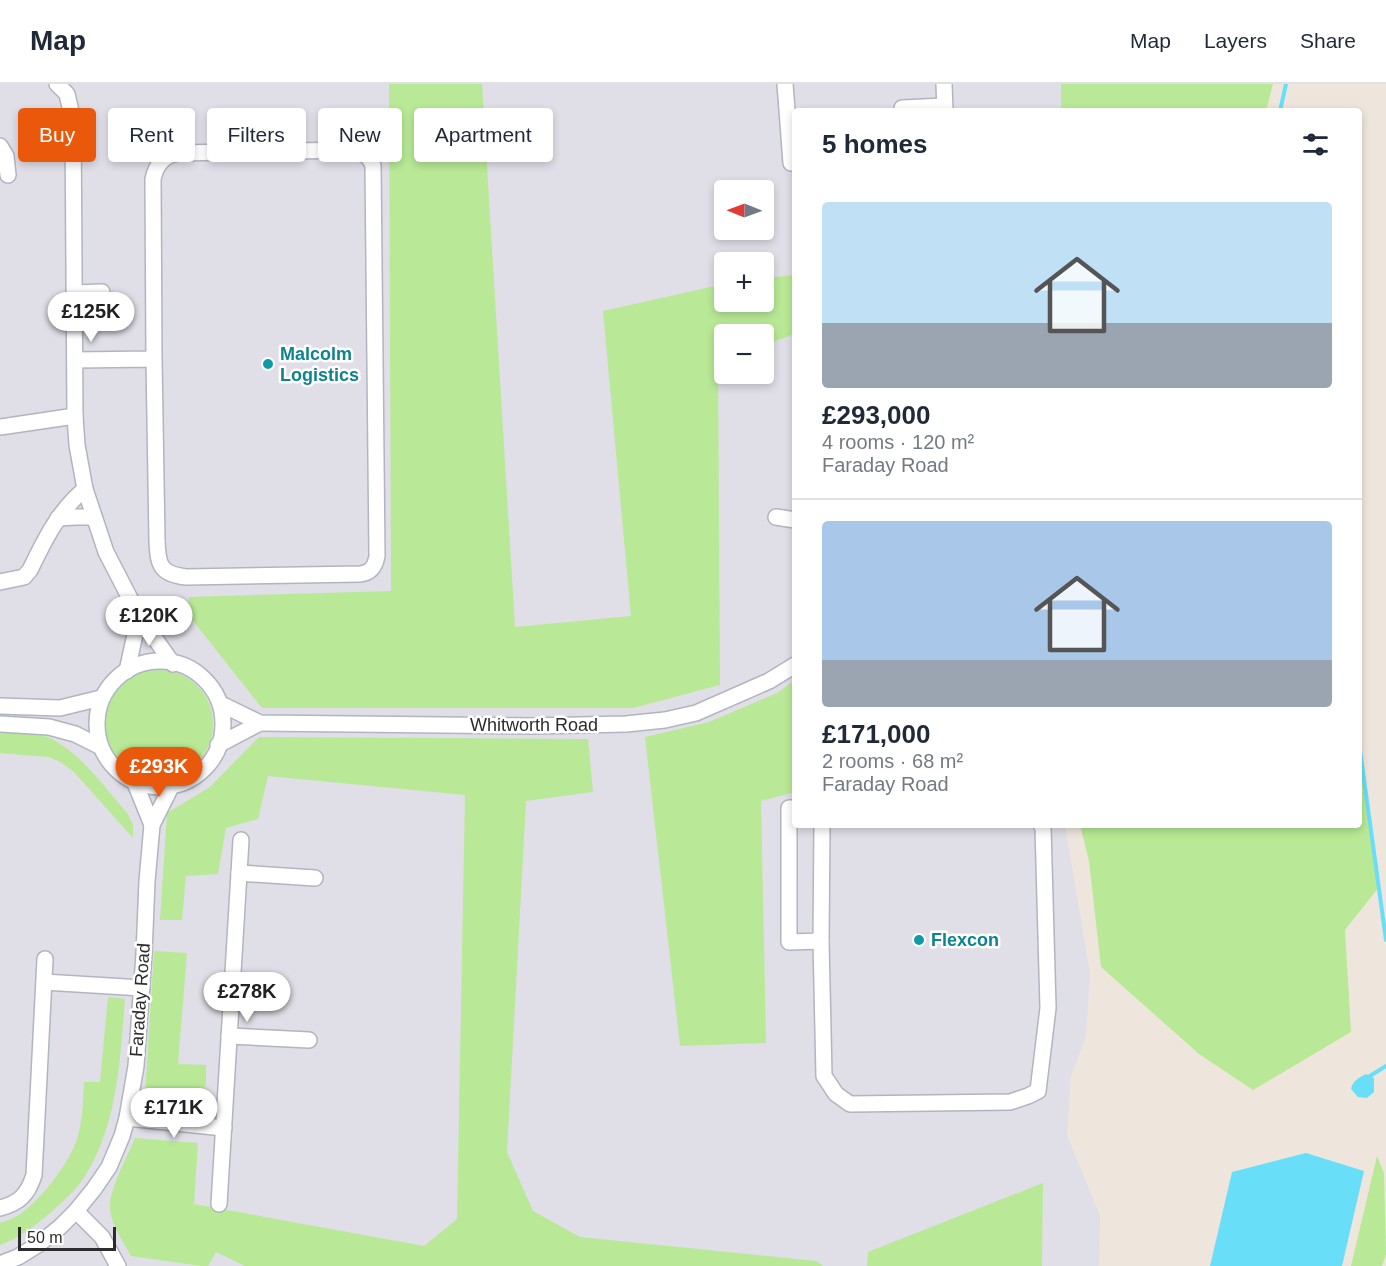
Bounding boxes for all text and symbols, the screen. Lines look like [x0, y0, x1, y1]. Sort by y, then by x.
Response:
text: Map [30, 25, 86, 56]
text: Map [1130, 29, 1171, 52]
text: Layers [1204, 29, 1267, 52]
text: Share [1300, 29, 1356, 52]
chip: Buy [18, 108, 96, 162]
chip: Rent [108, 108, 195, 162]
chip: Filters [207, 108, 306, 162]
chip: New [318, 108, 402, 162]
chip: Apartment [414, 108, 553, 162]
icon: filters [1299, 128, 1332, 161]
text: 5 homes [822, 129, 928, 159]
north arrow [714, 180, 774, 240]
map controls [714, 180, 774, 384]
icon: home [1023, 241, 1131, 349]
button: + [714, 252, 774, 312]
pin: £125K [49, 292, 133, 343]
text: £125K [62, 300, 120, 322]
button: − [714, 324, 774, 384]
place label: Malcolm Logistics [280, 344, 359, 385]
marker: Malcolm Logistics [261, 357, 275, 371]
text: £293,000 [822, 400, 930, 430]
text: 4 rooms · 120 m² [822, 431, 974, 453]
text: Faraday Road [822, 454, 949, 476]
icon: home [1023, 560, 1131, 668]
pin: £120K [107, 596, 191, 647]
text: £120K [120, 604, 178, 626]
street label: Whitworth Road [470, 715, 598, 735]
text: £171,000 [822, 719, 930, 749]
pin: £293K [117, 747, 201, 798]
text: 2 rooms · 68 m² [822, 750, 963, 772]
text: £293K [130, 755, 188, 777]
text: Faraday Road [822, 773, 949, 795]
place label: Flexcon [931, 930, 999, 950]
marker: Flexcon [912, 933, 926, 947]
street label: Faraday Road [126, 942, 154, 1058]
pin: £278K [205, 972, 289, 1023]
text: £278K [218, 980, 276, 1002]
pin: £171K [132, 1088, 216, 1139]
text: £171K [145, 1096, 203, 1118]
scale bar [18, 1224, 116, 1252]
text: 50 m [27, 1229, 63, 1246]

